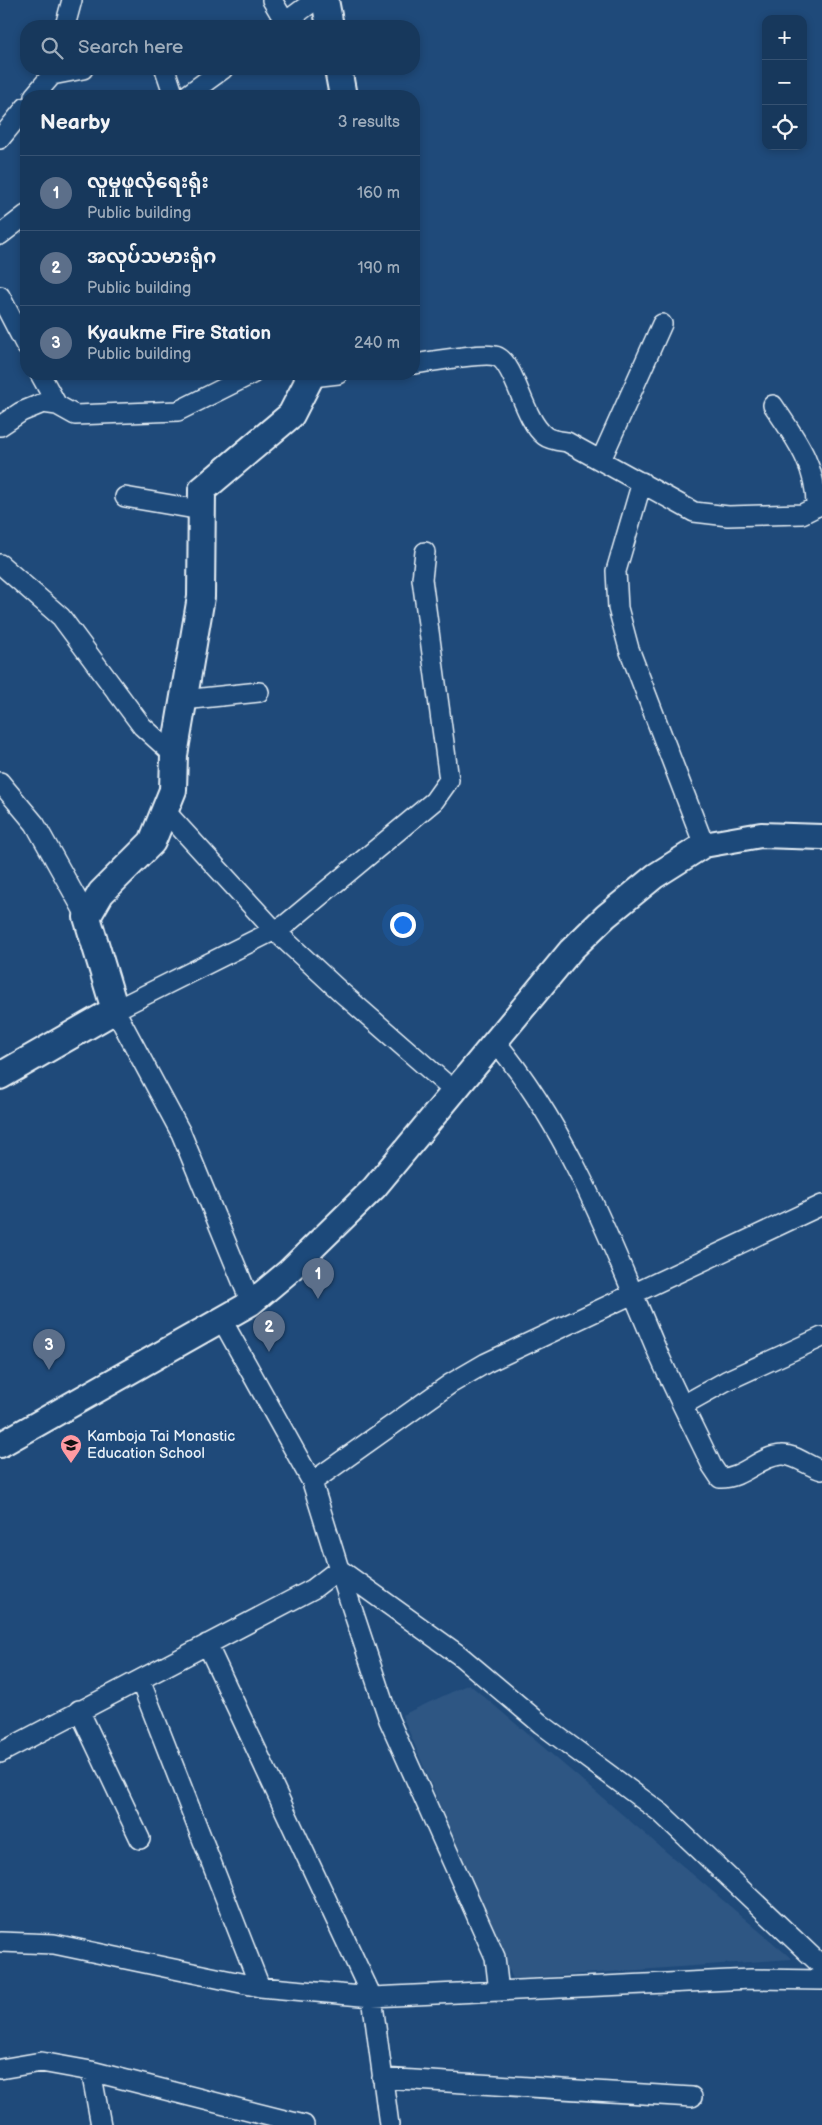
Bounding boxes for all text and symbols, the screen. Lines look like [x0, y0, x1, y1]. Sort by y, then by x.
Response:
map controls [762, 15, 807, 150]
button: + [762, 15, 807, 60]
search box [20, 20, 420, 75]
icon: search [38, 34, 66, 62]
text: Search here [78, 36, 183, 59]
button: − [762, 60, 807, 105]
button: locate [762, 105, 807, 150]
text: Nearby [40, 110, 110, 135]
text: 3 results [338, 113, 400, 132]
text: လူမှုဖူလုံရေးရုံး [87, 171, 209, 194]
text: 1 [53, 184, 59, 203]
text: 160 m [357, 184, 400, 203]
text: Public building [87, 204, 191, 223]
text: အလုပ်သမားရုံဂ [87, 246, 216, 269]
text: 2 [51, 259, 61, 278]
text: 190 m [358, 259, 400, 278]
text: Public building [87, 279, 191, 298]
text: Kyaukme Fire Station [87, 322, 271, 345]
text: 3 [51, 334, 61, 353]
text: 240 m [354, 334, 400, 353]
text: Public building [87, 345, 191, 364]
your location [390, 912, 416, 938]
pin: 1 [302, 1258, 334, 1299]
pin: 2 [253, 1311, 285, 1352]
pin: 3 [33, 1329, 65, 1370]
place label: Kamboja Tai Monastic Education School [87, 1427, 235, 1463]
school or university icon: Kamboja Tai Monastic Education School [59, 1433, 83, 1464]

